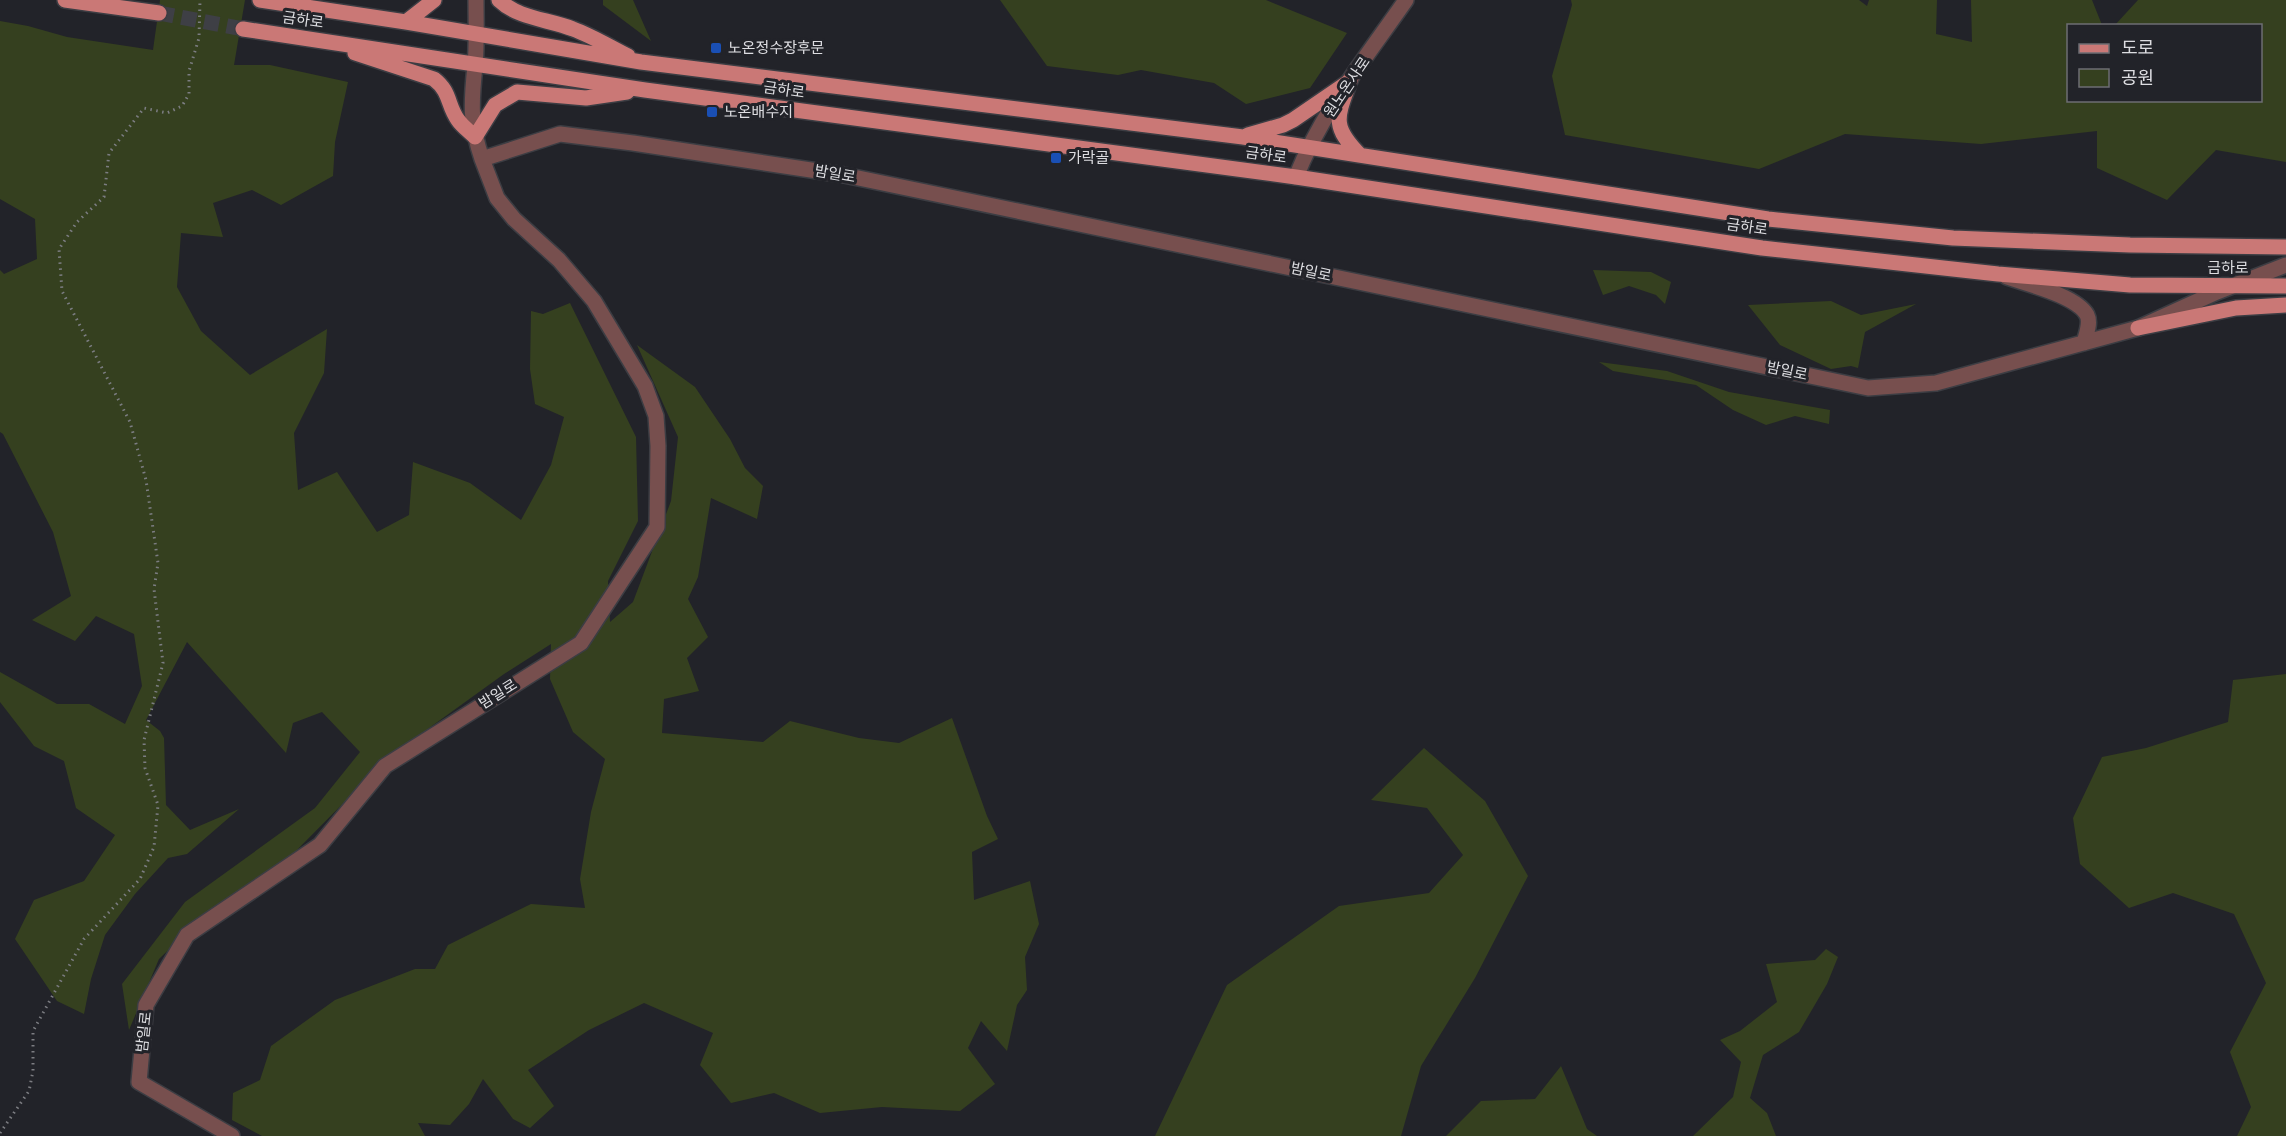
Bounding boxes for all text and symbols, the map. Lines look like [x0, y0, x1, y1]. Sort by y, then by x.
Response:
street label: 금하로 [281, 8, 325, 32]
legend [2067, 24, 2262, 102]
text: 도로 [2121, 37, 2154, 58]
place label: 노온정수장후문 [728, 39, 825, 57]
marker: 노온정수장후문 [709, 41, 723, 55]
street label: 원노온사로 [1320, 53, 1374, 121]
text: 공원 [2121, 67, 2154, 88]
street label: 금하로 [762, 78, 806, 102]
place label: 노온배수지 [724, 103, 793, 121]
marker: 노온배수지 [705, 105, 719, 119]
street label: 금하로 [1244, 143, 1288, 167]
place label: 가락골 [1068, 149, 1109, 167]
marker: 가락골 [1049, 151, 1063, 165]
street label: 밤일로 [813, 162, 857, 186]
street label: 금하로 [1725, 215, 1769, 239]
street label: 밤일로 [1289, 259, 1333, 285]
street label: 금하로 [2207, 259, 2249, 277]
street label: 밤일로 [1765, 358, 1809, 384]
street label: 밤일로 [476, 675, 520, 713]
street label: 밤일로 [133, 1010, 155, 1054]

